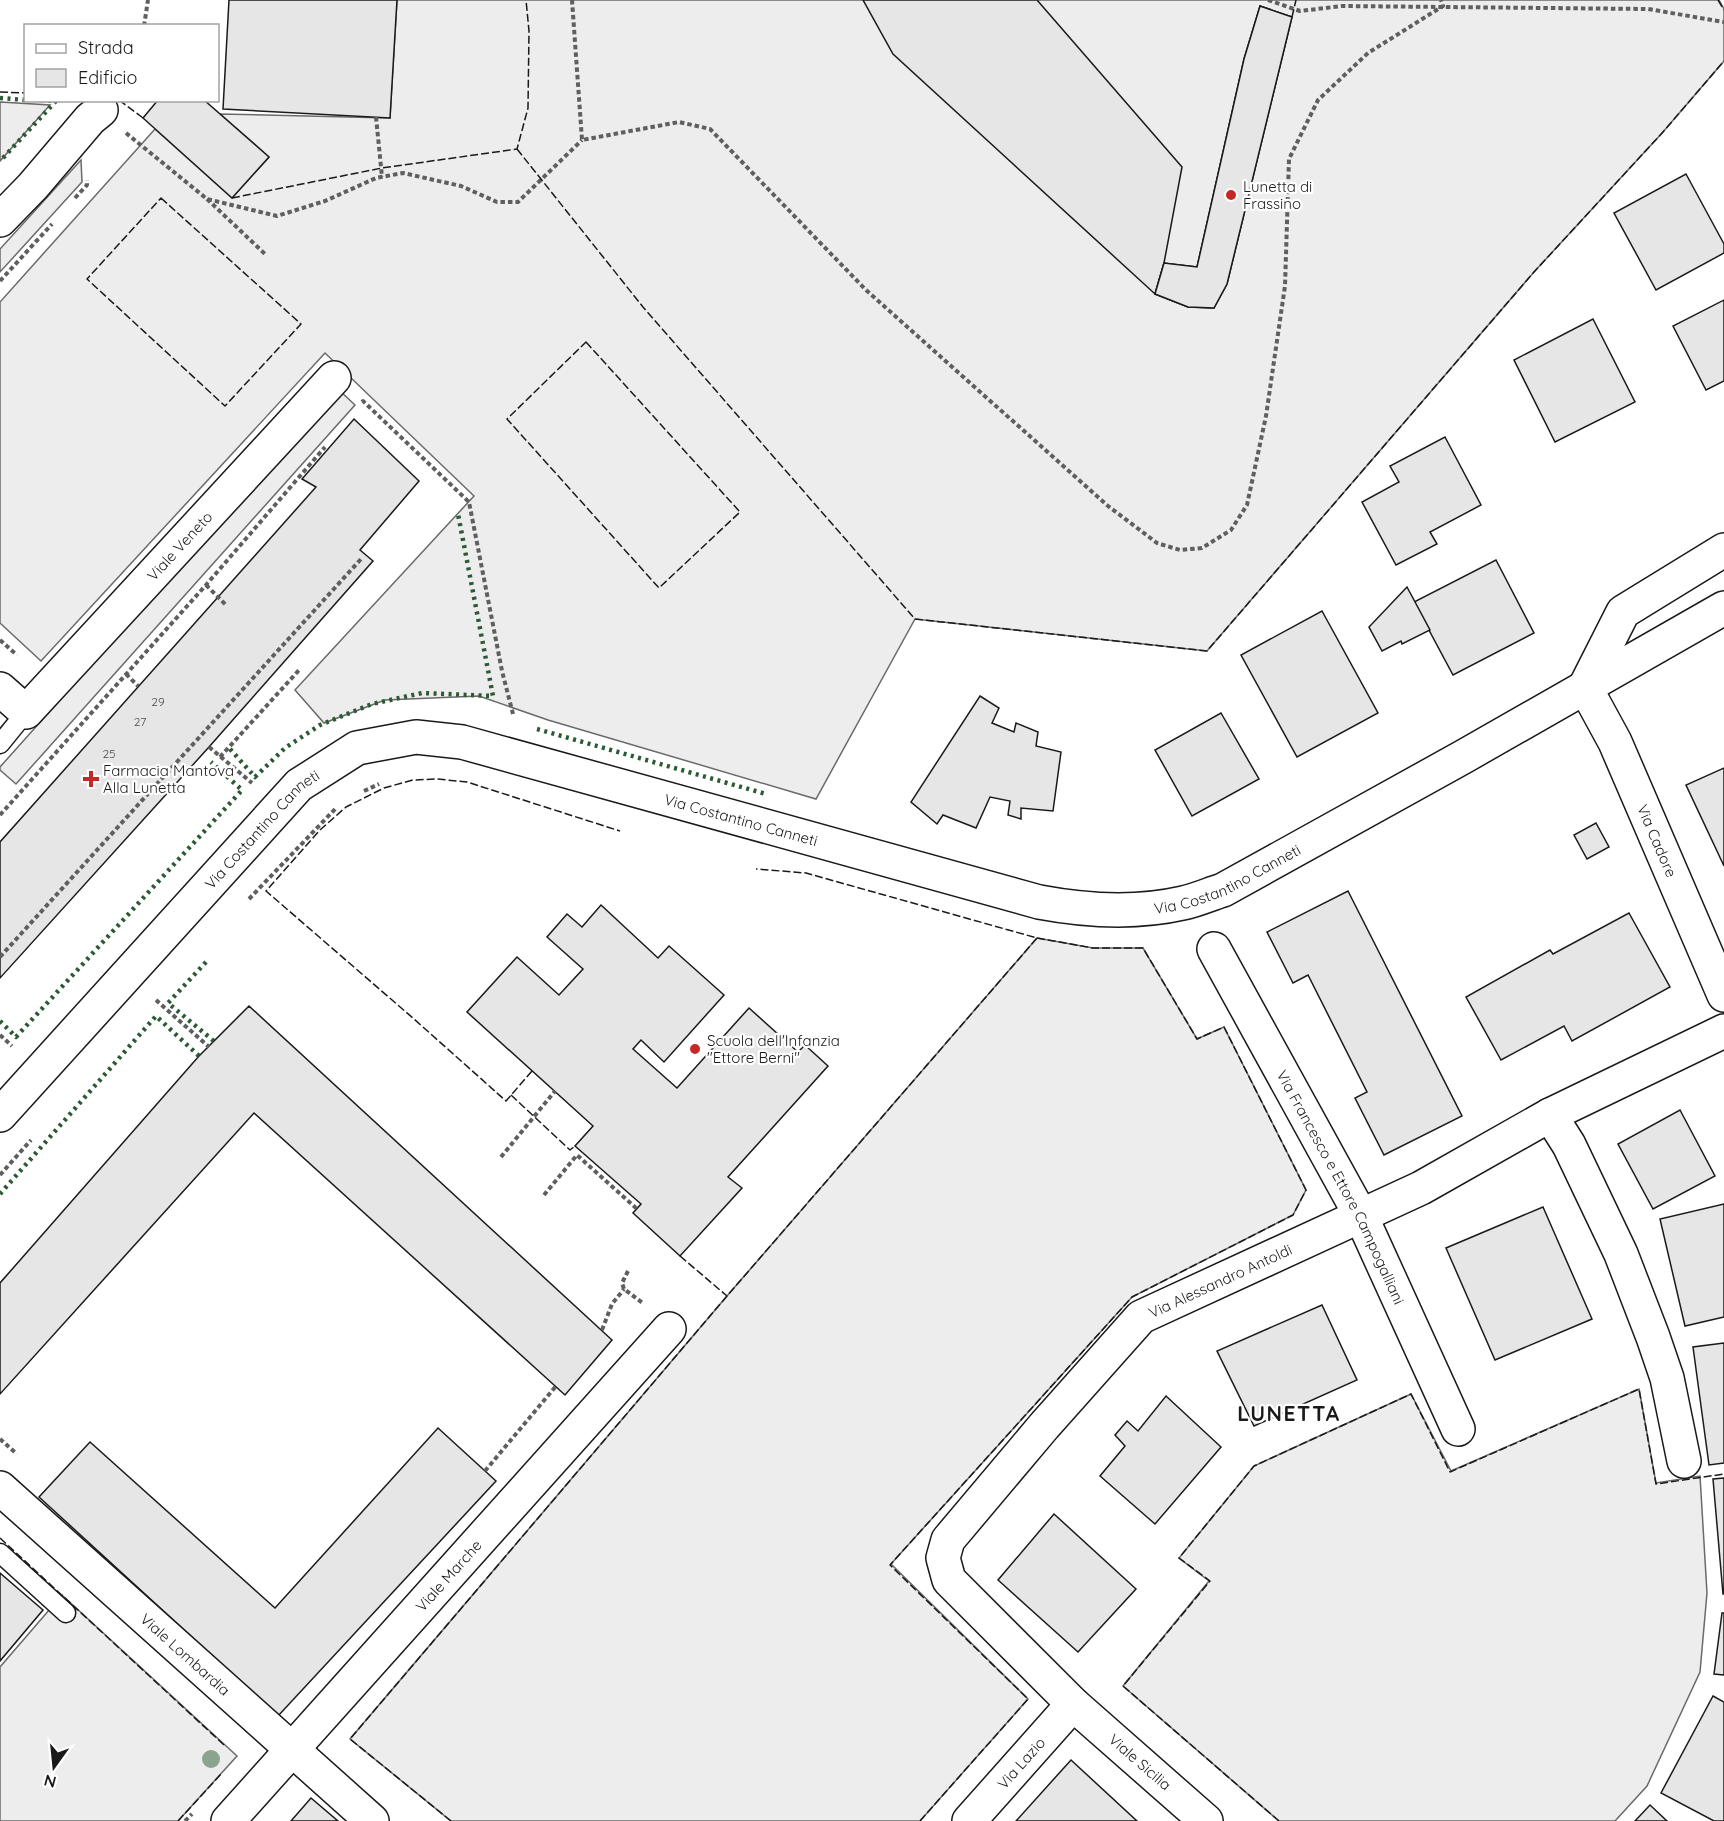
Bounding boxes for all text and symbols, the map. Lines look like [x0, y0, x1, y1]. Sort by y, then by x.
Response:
legend [24, 24, 219, 102]
text: Strada [78, 36, 134, 59]
text: Edificio [78, 66, 137, 89]
place label: Lunetta di Frassino [1243, 177, 1312, 213]
marker: Lunetta di Frassino [1224, 188, 1238, 202]
street label: Viale Veneto [143, 507, 216, 584]
house number: 29 [151, 694, 165, 709]
house number: 27 [134, 714, 146, 729]
house number: 25 [102, 746, 116, 761]
place label: Farmacia Mantova Alla Lunetta [103, 761, 234, 797]
street label: Via Costantino Canneti [200, 765, 323, 893]
marker: Farmacia Mantova Alla Lunetta [84, 772, 98, 786]
street label: Via Costantino Canneti [662, 789, 820, 850]
street label: Via Cadore [1633, 801, 1682, 880]
street label: Via Costantino Canneti [1153, 840, 1304, 917]
place label: Scuola dell'Infanzia "Ettore Berni" [707, 1031, 840, 1067]
marker: Scuola dell'Infanzia "Ettore Berni" [688, 1042, 702, 1056]
street label: Via Francesco e Ettore Campogalliani [1273, 1067, 1409, 1307]
street label: Via Alessandro Antoldi [1145, 1239, 1295, 1322]
district label: LUNETTA [1237, 1400, 1341, 1426]
street label: Viale Marche [411, 1535, 485, 1615]
street label: Viale Lombardia [137, 1609, 234, 1699]
street label: Viale Sicilia [1105, 1730, 1175, 1794]
street label: Via Lazio [993, 1733, 1049, 1793]
north arrow [24, 1737, 84, 1797]
text: N [42, 1770, 58, 1793]

